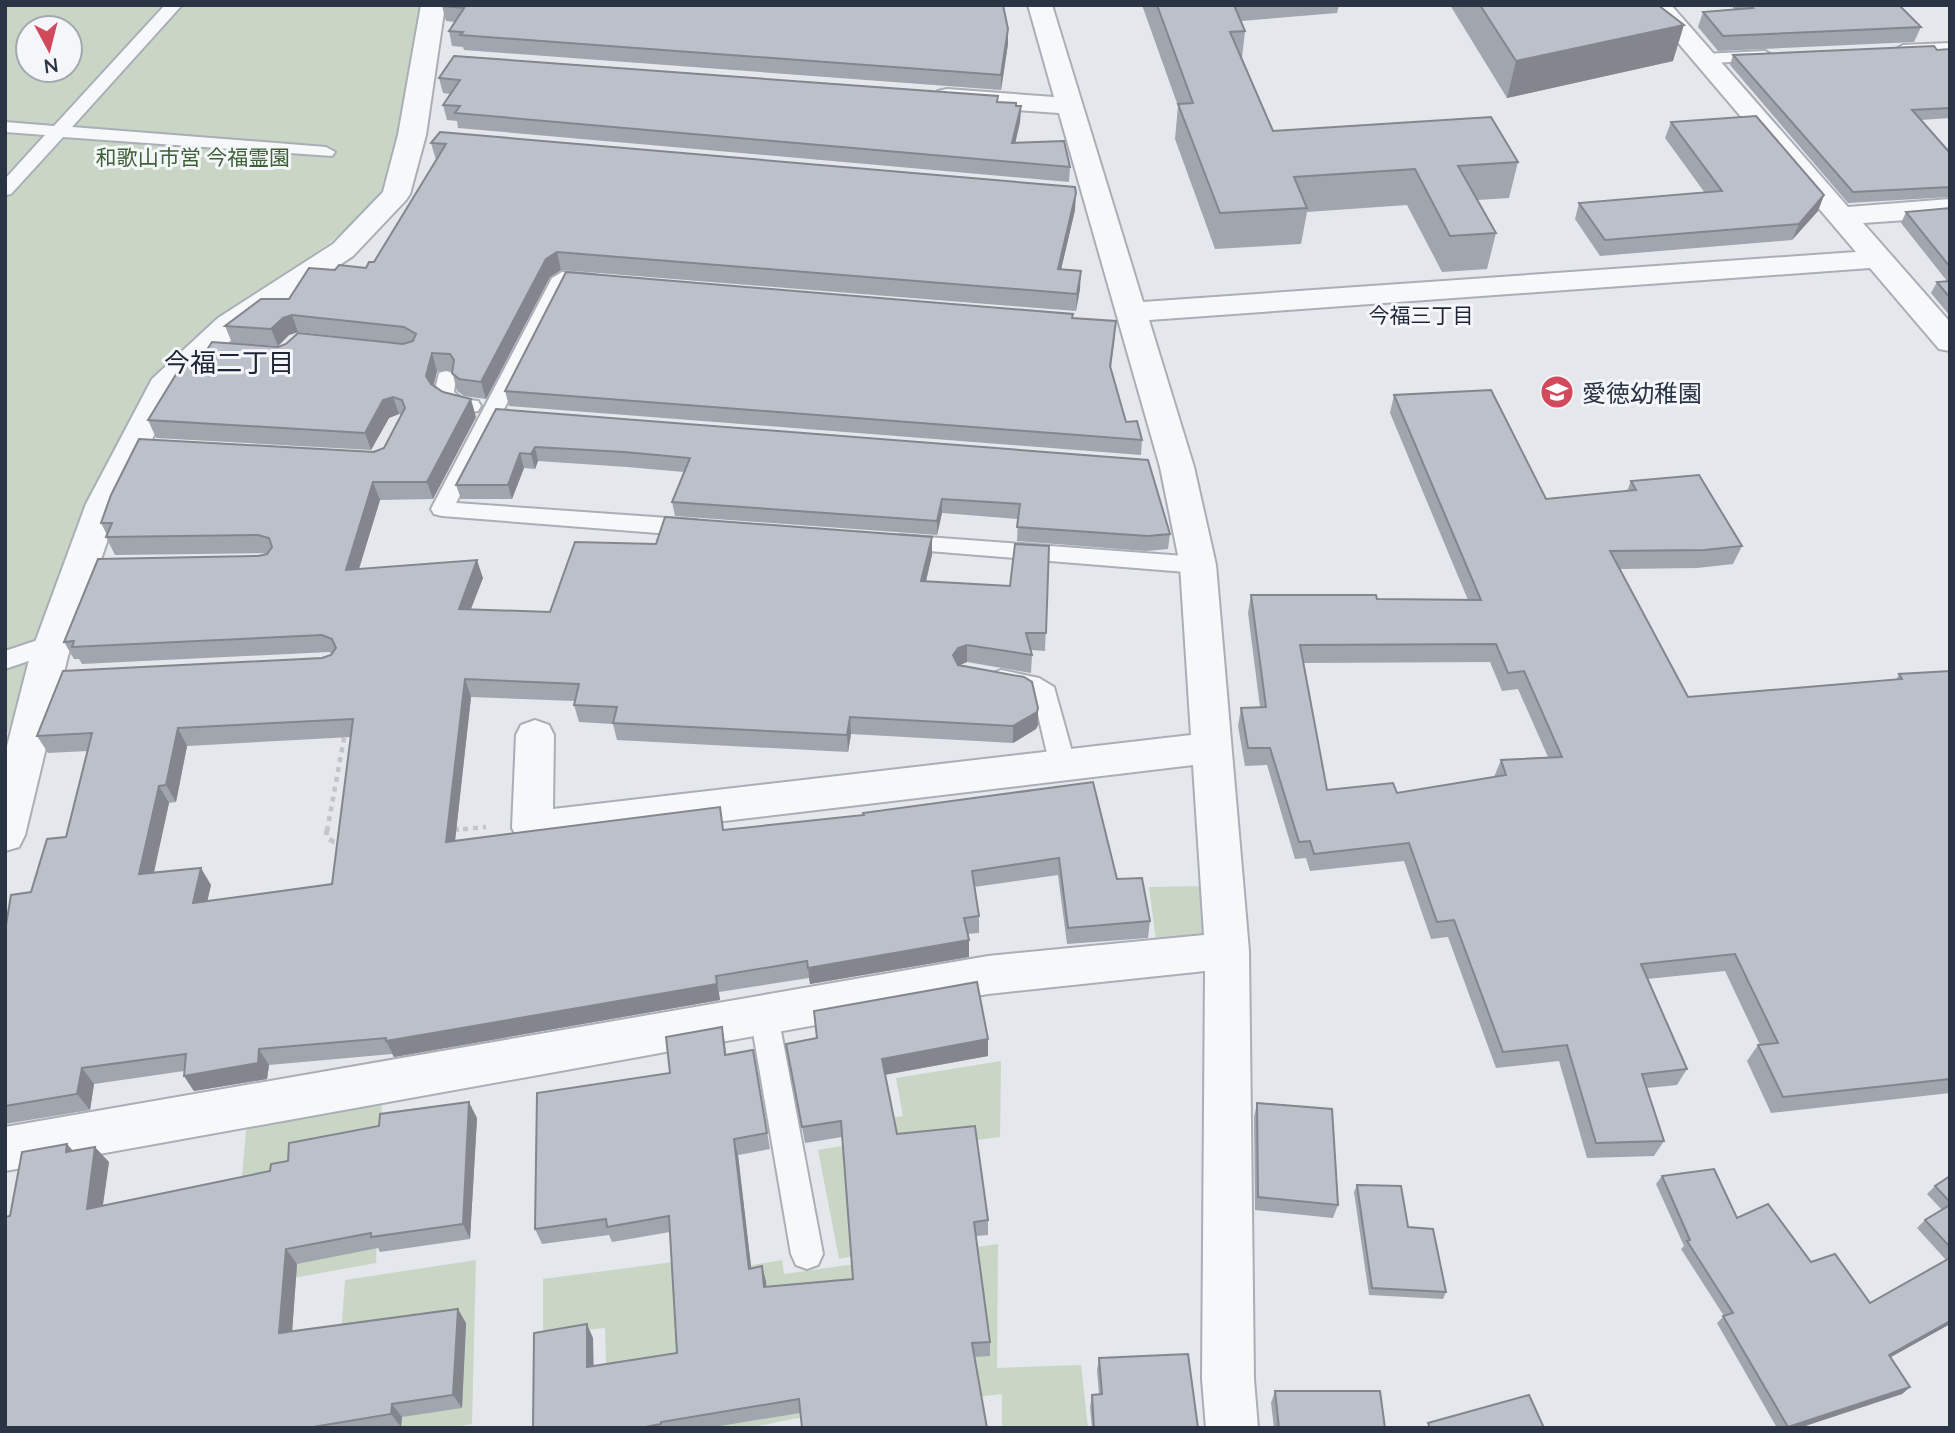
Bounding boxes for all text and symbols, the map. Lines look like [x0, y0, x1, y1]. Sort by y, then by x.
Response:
north arrow [14, 14, 84, 84]
text: N [42, 54, 60, 79]
park label: 和歌山市営 今福霊園 [96, 144, 290, 169]
district label: 今福三丁目 [1369, 302, 1474, 327]
district label: 今福二丁目 [164, 346, 294, 378]
school or university icon: 愛徳幼稚園 [1538, 373, 1576, 411]
place label: 愛徳幼稚園 [1582, 378, 1702, 407]

